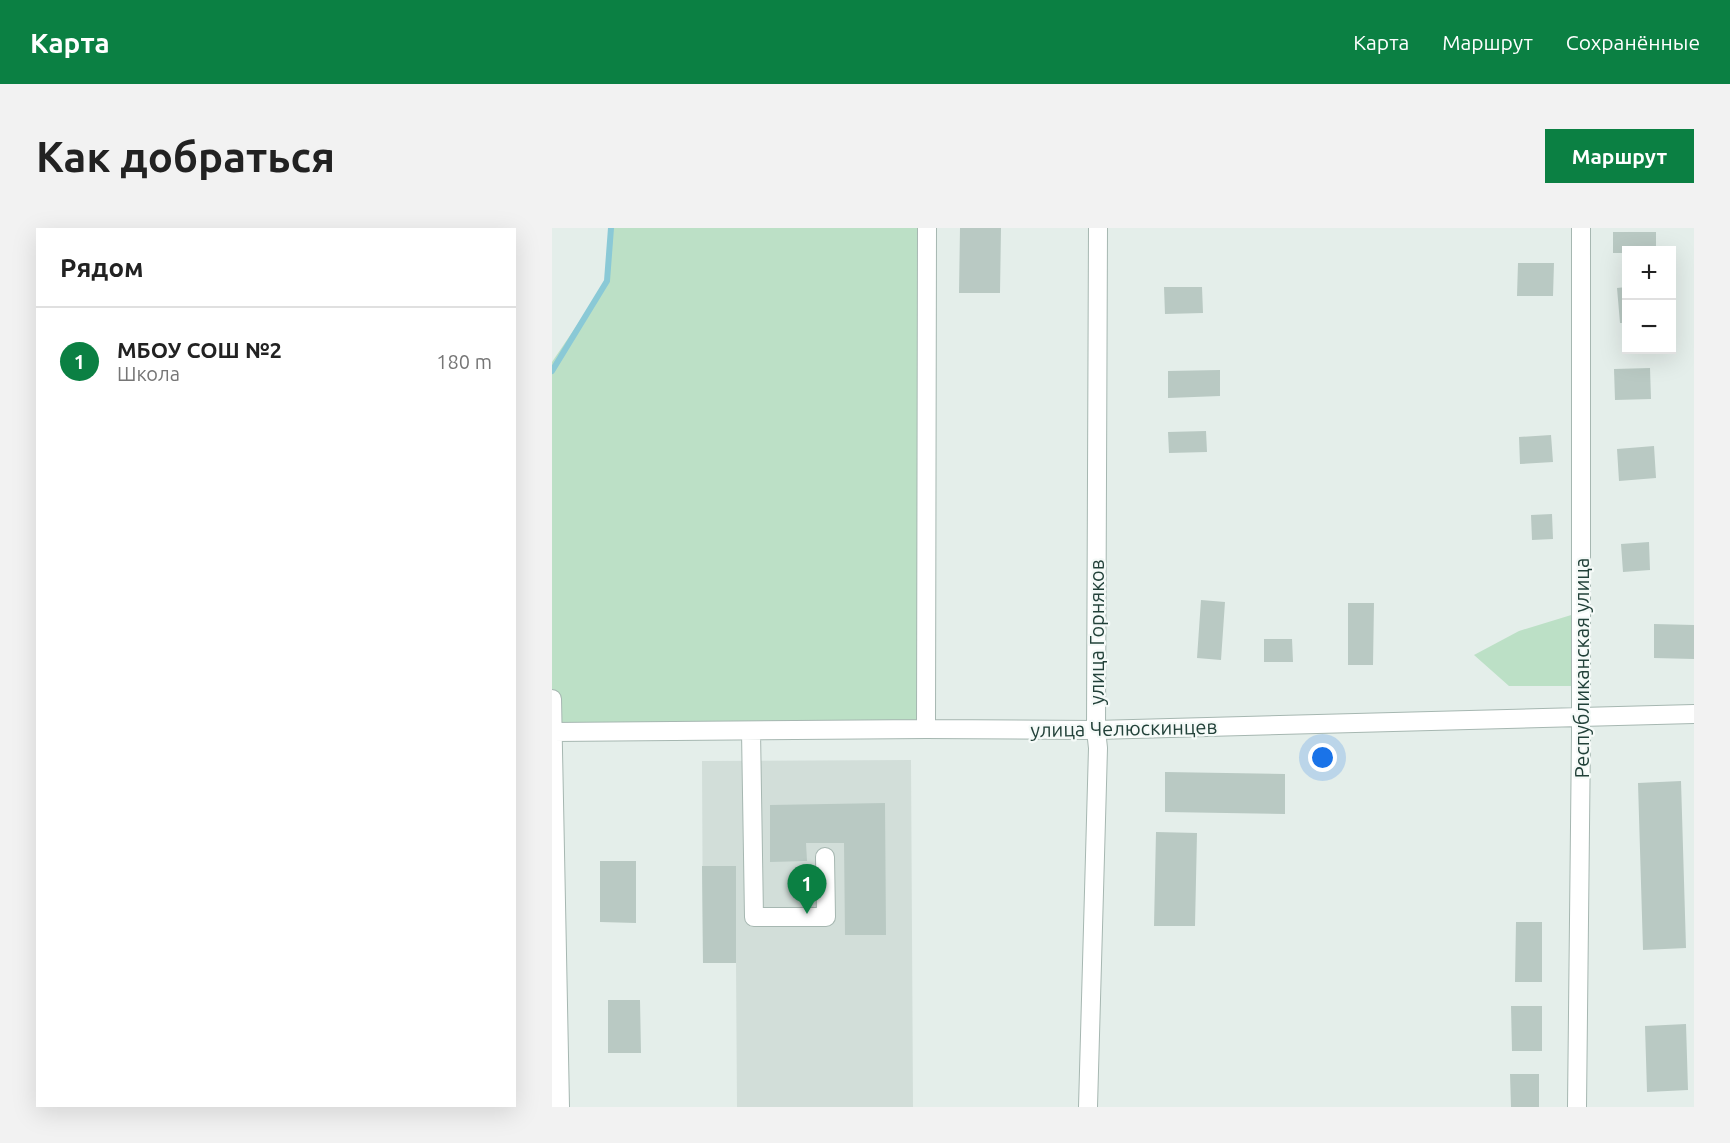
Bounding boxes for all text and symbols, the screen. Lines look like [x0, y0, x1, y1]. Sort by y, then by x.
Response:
text: Карта [30, 27, 110, 58]
text: Карта [1353, 30, 1409, 54]
text: Маршрут [1442, 30, 1533, 54]
text: Сохранённые [1566, 30, 1700, 54]
button: Маршрут [1545, 129, 1694, 183]
text: Как добраться [36, 133, 335, 180]
map controls [1622, 246, 1676, 354]
button: + [1622, 246, 1676, 300]
text: Рядом [60, 253, 144, 282]
button: − [1622, 300, 1676, 354]
text: МБОУ СОШ №2 [117, 337, 282, 362]
text: 1 [74, 350, 85, 373]
text: 180 m [436, 350, 492, 373]
text: Школа [117, 362, 180, 385]
street label: Республиканская улица [1570, 558, 1593, 778]
street label: улица Горняков [1085, 559, 1108, 705]
street label: улица Челюскинцев [1030, 715, 1218, 741]
your location [1308, 743, 1337, 772]
pin: 1 [788, 864, 826, 914]

